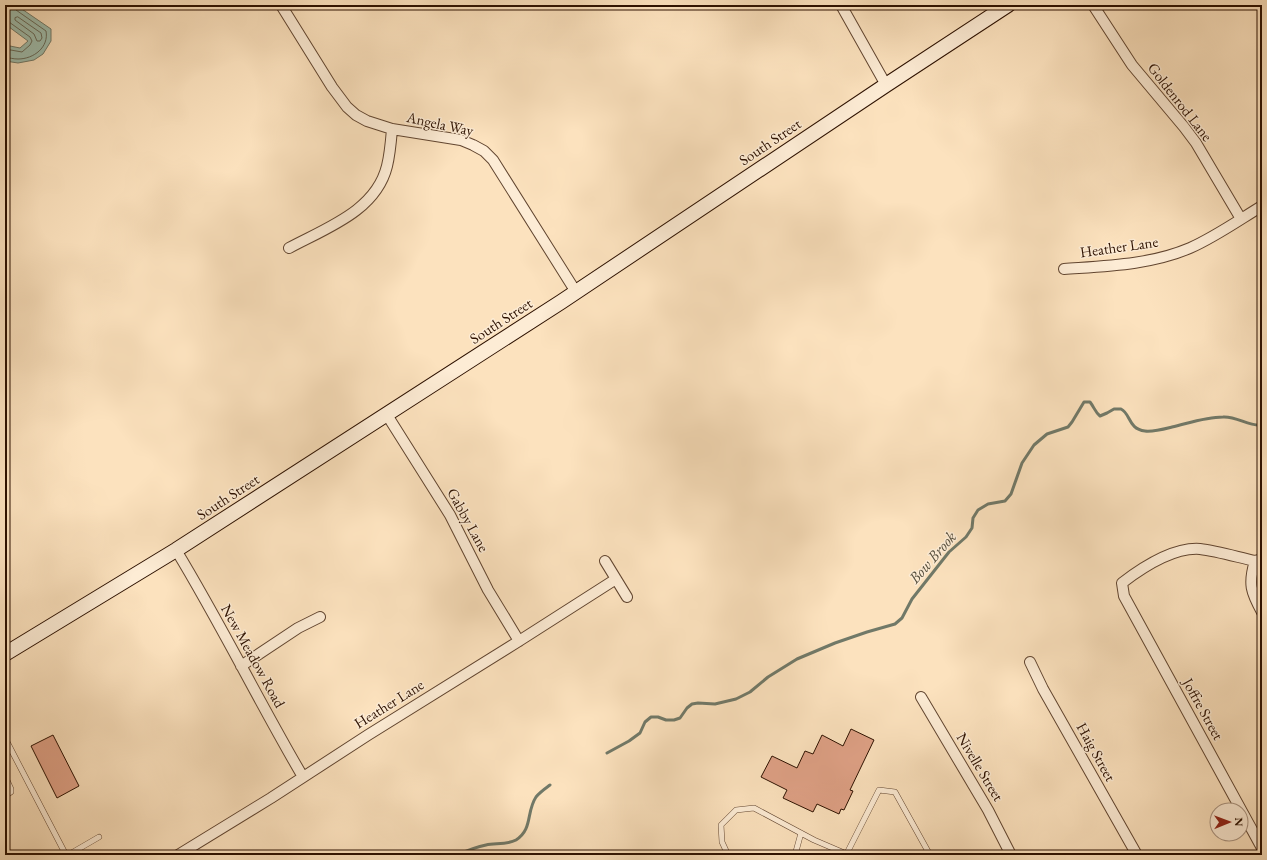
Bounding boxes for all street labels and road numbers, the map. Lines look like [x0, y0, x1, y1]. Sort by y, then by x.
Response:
street label: Goldenrod Lane [1144, 59, 1217, 145]
street label: Angela Way [404, 107, 476, 140]
street label: South Street [735, 114, 805, 169]
street label: Heather Lane [1079, 232, 1159, 261]
street label: South Street [466, 293, 536, 348]
street label: South Street [193, 469, 263, 524]
street label: Gabby Lane [443, 484, 494, 555]
street label: New Meadow Road [217, 601, 290, 711]
street label: Joffre Street [1178, 673, 1228, 743]
street label: Heather Lane [350, 675, 427, 733]
street label: Haig Street [1073, 719, 1120, 785]
street label: Nivelle Street [953, 729, 1008, 805]

